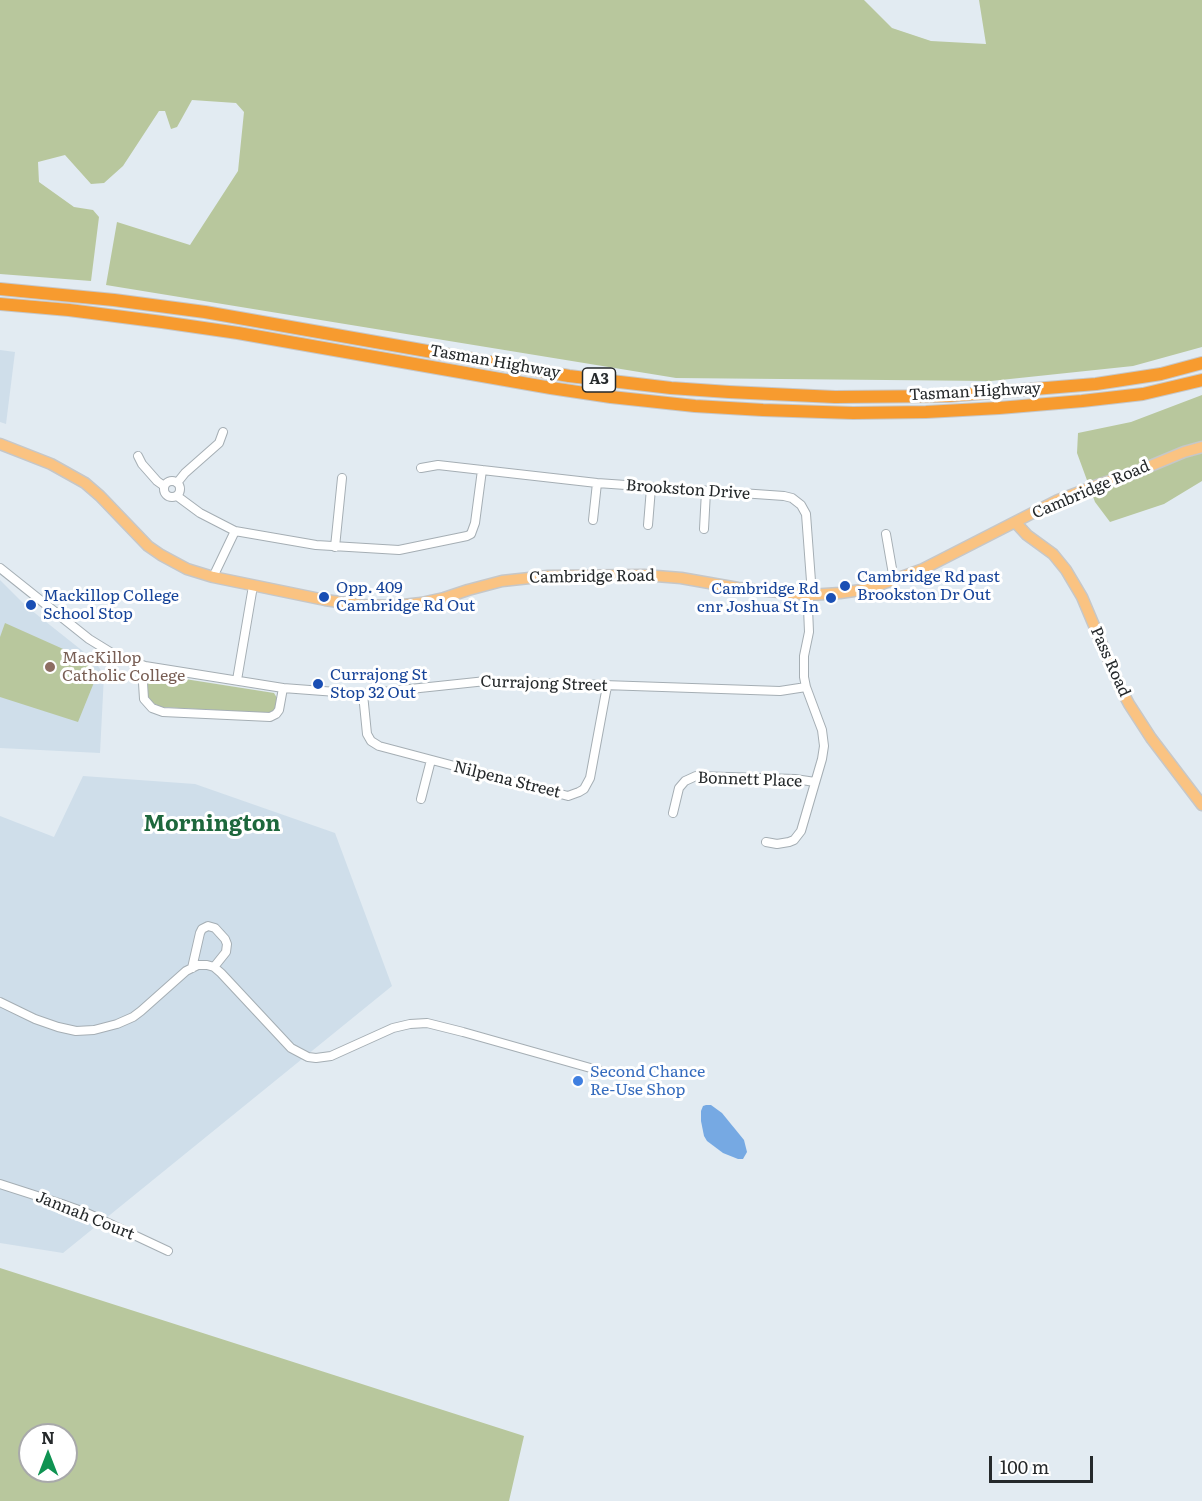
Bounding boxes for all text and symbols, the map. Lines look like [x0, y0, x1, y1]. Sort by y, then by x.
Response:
street label: Tasman Highway [428, 341, 562, 383]
road number: A3 [582, 368, 616, 392]
street label: Tasman Highway [908, 379, 1042, 405]
street label: Cambridge Road [1029, 457, 1153, 523]
street label: Brookston Drive [625, 476, 751, 504]
street label: Cambridge Road [529, 566, 655, 588]
place label: Cambridge Rd past Brookston Dr Out [857, 567, 1000, 605]
place label: Opp. 409 Cambridge Rd Out [336, 578, 475, 616]
place label: Cambridge Rd cnr Joshua St In [697, 579, 819, 617]
marker: Cambridge Rd past Brookston Dr Out [838, 579, 852, 593]
place label: Mackillop College School Stop [43, 586, 179, 624]
marker: Opp. 409 Cambridge Rd Out [317, 590, 331, 604]
marker: Cambridge Rd cnr Joshua St In [824, 591, 838, 605]
marker: Mackillop College School Stop [24, 598, 38, 612]
street label: Pass Road [1086, 624, 1134, 700]
place label: MacKillop Catholic College [62, 648, 185, 686]
marker: MacKillop Catholic College [43, 660, 57, 674]
place label: Currajong St Stop 32 Out [330, 665, 427, 703]
street label: Currajong Street [480, 672, 608, 696]
marker: Currajong St Stop 32 Out [311, 677, 325, 691]
street label: Nilpena Street [451, 757, 563, 803]
street label: Bonnett Place [697, 769, 803, 791]
district label: Mornington [143, 812, 281, 838]
place label: Second Chance Re-Use Shop [590, 1062, 705, 1100]
marker: Second Chance Re-Use Shop [571, 1074, 585, 1088]
street label: Jannah Court [33, 1187, 137, 1245]
north arrow [18, 1423, 78, 1483]
text: N [41, 1425, 55, 1449]
scale bar [992, 1444, 1096, 1482]
text: 100 m [1000, 1453, 1049, 1480]

